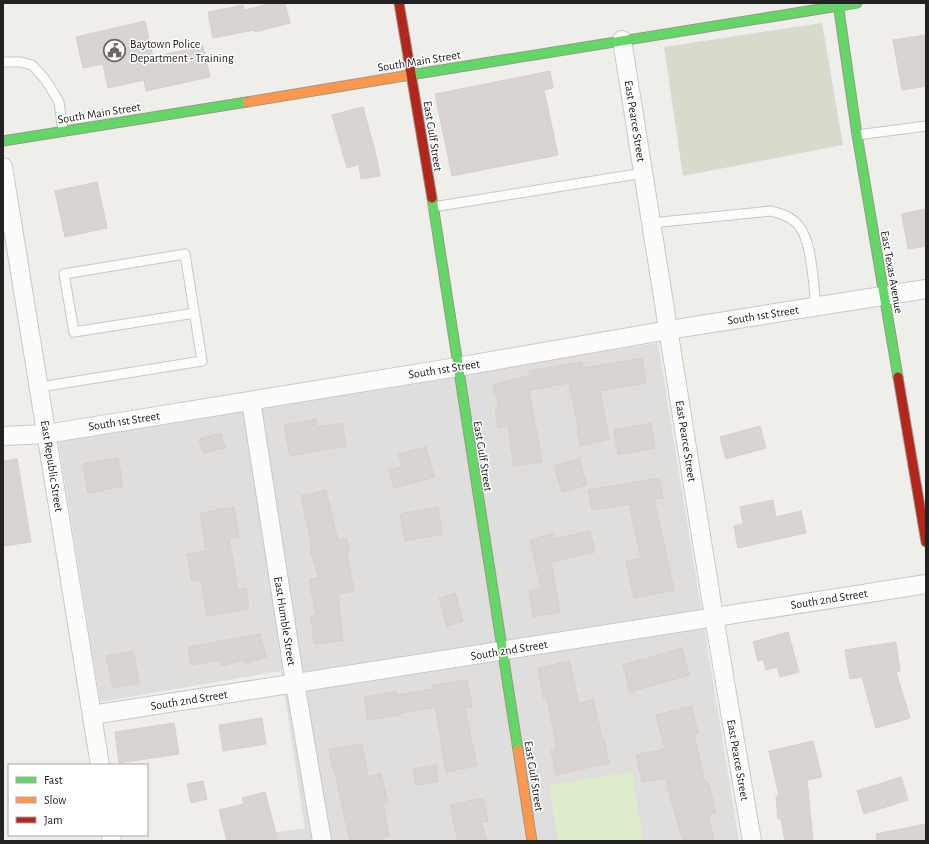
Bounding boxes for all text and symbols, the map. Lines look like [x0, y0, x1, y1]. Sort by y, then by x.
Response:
public building icon: Baytown Police Department - Training [102, 38, 128, 64]
place label: Baytown Police Department - Training [130, 38, 234, 64]
street label: South Main Street [377, 49, 461, 73]
street label: East Pearce Street [623, 79, 647, 163]
street label: East Gulf Street [422, 100, 445, 172]
street label: South Main Street [57, 101, 141, 125]
street label: East Texas Avenue [879, 230, 905, 314]
street label: South 1st Street [726, 303, 800, 327]
street label: South 1st Street [407, 357, 481, 381]
street label: East Pearce Street [674, 399, 698, 483]
street label: South 1st Street [87, 409, 161, 433]
street label: East Republic Street [39, 420, 65, 513]
street label: East Gulf Street [472, 420, 495, 492]
street label: East Humble Street [272, 576, 298, 667]
street label: South 2nd Street [790, 587, 868, 611]
street label: South 2nd Street [470, 638, 548, 662]
street label: South 2nd Street [150, 688, 228, 712]
street label: East Pearce Street [725, 718, 751, 802]
street label: East Gulf Street [523, 740, 546, 812]
legend [8, 764, 148, 836]
text: Fast [44, 774, 63, 786]
text: Slow [44, 794, 66, 806]
text: Jam [44, 814, 63, 826]

